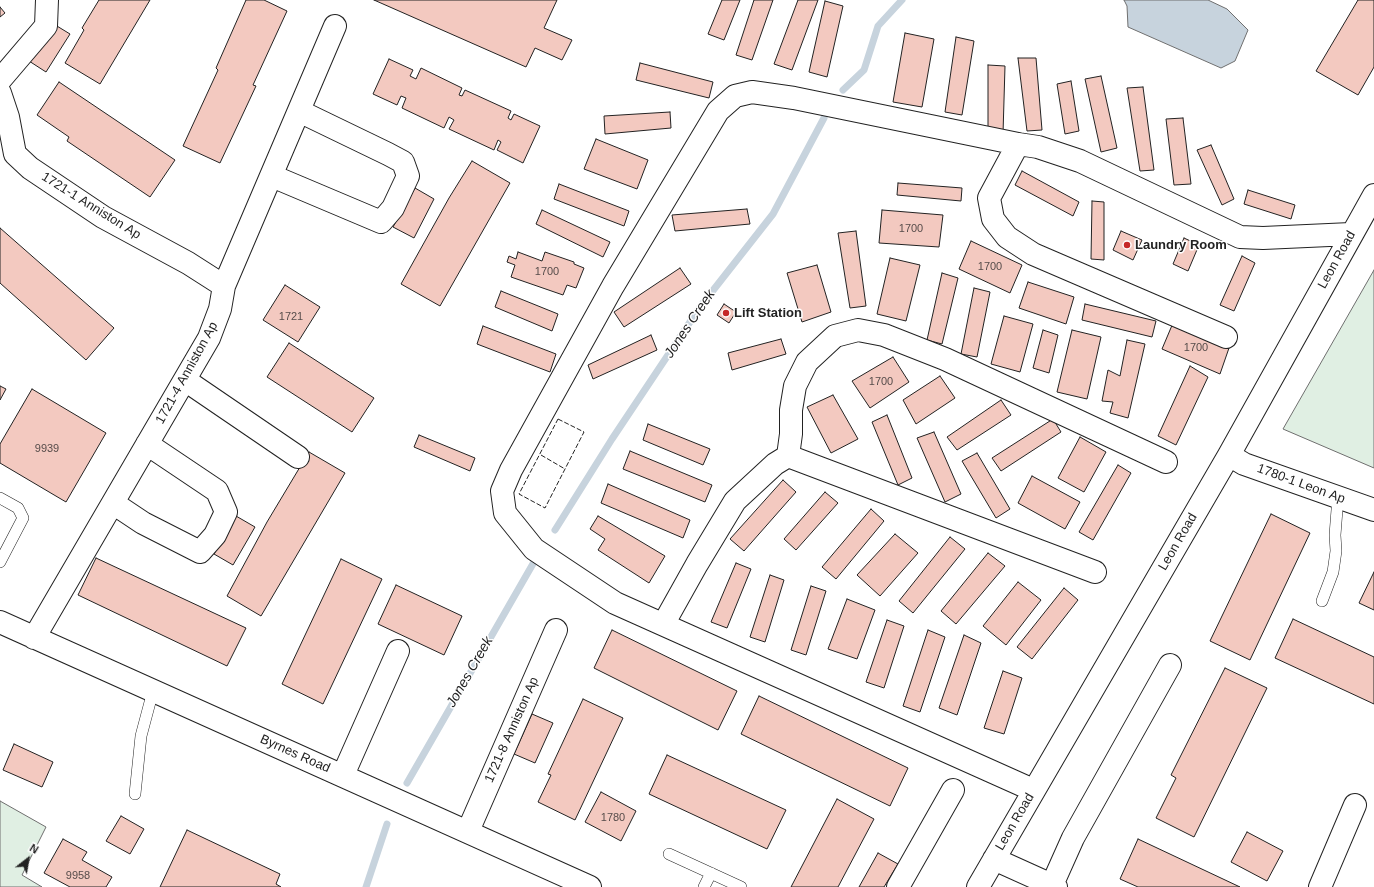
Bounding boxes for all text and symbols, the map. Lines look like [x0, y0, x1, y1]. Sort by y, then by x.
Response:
street label: 1721-1 Anniston Ap [38, 169, 144, 243]
house number: 1700 [899, 222, 923, 236]
street label: Leon Road [1315, 228, 1359, 292]
place label: Laundry Room [1135, 237, 1227, 253]
marker: Laundry Room [1122, 240, 1132, 250]
house number: 1700 [978, 260, 1002, 274]
house number: 1700 [535, 265, 559, 279]
water label: Jones Creek [661, 287, 719, 361]
place label: Lift Station [734, 305, 802, 321]
marker: Lift Station [721, 308, 731, 318]
house number: 1721 [279, 310, 303, 324]
street label: 1721-4 Anniston Ap [152, 319, 222, 427]
house number: 1700 [1184, 341, 1208, 355]
house number: 1700 [869, 375, 893, 389]
house number: 9939 [35, 442, 59, 456]
street label: 1780-1 Leon Ap [1255, 461, 1347, 507]
street label: Leon Road [1155, 511, 1201, 573]
water label: Jones Creek [443, 634, 497, 710]
street label: 1721-8 Anniston Ap [482, 675, 542, 785]
street label: Byrnes Road [258, 732, 332, 776]
street label: Leon Road [992, 791, 1038, 853]
house number: 1780 [601, 811, 625, 825]
north arrow [8, 839, 48, 879]
text: N [28, 842, 41, 856]
house number: 9958 [66, 869, 90, 883]

